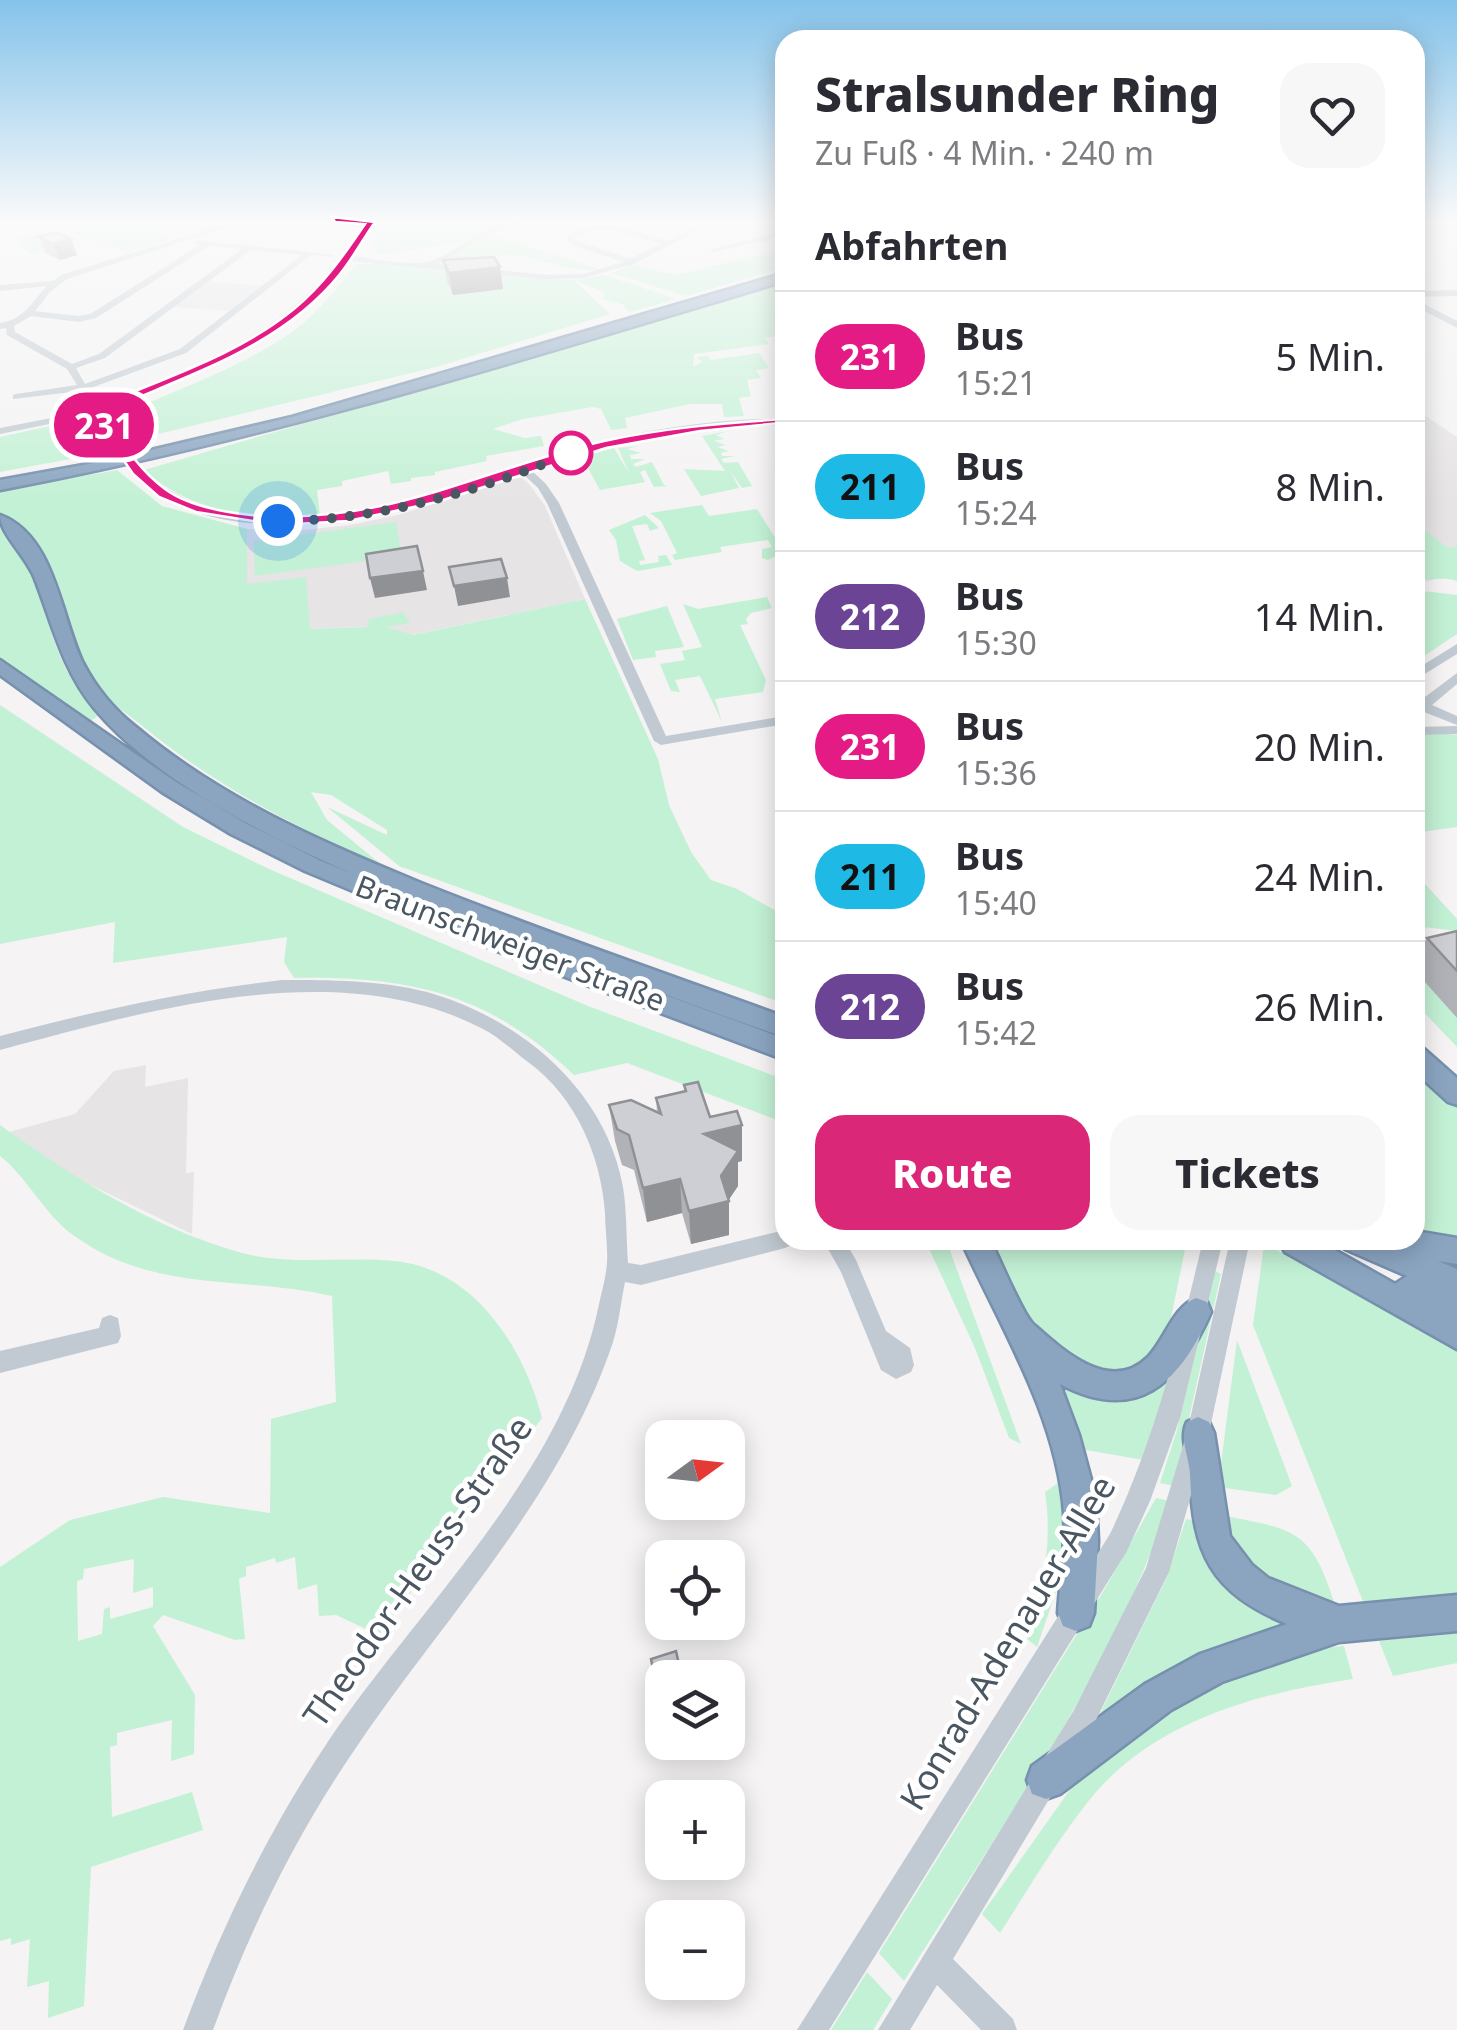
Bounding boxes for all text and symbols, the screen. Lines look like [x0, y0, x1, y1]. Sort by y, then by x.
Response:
text: Stralsunder Ring [815, 61, 1219, 126]
button: heart [1280, 63, 1385, 168]
text: Zu Fuß · 4 Min. · 240 m [815, 131, 1154, 174]
text: Abfahrten [815, 219, 1008, 271]
text: Bus [955, 309, 1024, 361]
text: 5 Min. [1275, 330, 1385, 382]
text: 231 [840, 333, 900, 380]
text: 15:21 [955, 361, 1037, 404]
line badge: 231 [46, 392, 162, 458]
text: 231 [74, 402, 134, 449]
unlabelled marker [550, 432, 592, 474]
text: Bus [955, 439, 1024, 491]
text: 8 Min. [1275, 460, 1385, 512]
text: 211 [840, 463, 900, 510]
text: 15:24 [955, 491, 1037, 534]
your location [253, 496, 303, 546]
text: Bus [955, 569, 1024, 621]
text: 14 Min. [1254, 590, 1385, 642]
text: 212 [840, 593, 900, 640]
text: 15:30 [955, 621, 1037, 664]
text: Bus [955, 699, 1024, 751]
text: 20 Min. [1254, 720, 1385, 772]
text: 231 [840, 723, 900, 770]
text: 15:36 [955, 751, 1037, 794]
text: Bus [955, 829, 1024, 881]
text: 24 Min. [1254, 850, 1385, 902]
text: 211 [840, 853, 900, 900]
street label: Braunschweiger Straße [350, 865, 671, 1021]
text: 15:40 [955, 881, 1037, 924]
text: Bus [955, 959, 1024, 1011]
text: 26 Min. [1254, 980, 1385, 1032]
text: 212 [840, 983, 900, 1030]
text: 15:42 [955, 1011, 1037, 1054]
button: Route [815, 1115, 1090, 1230]
button: Tickets [1110, 1115, 1385, 1230]
street label: Theodor-Heuss-Straße [292, 1406, 542, 1736]
north arrow [645, 1420, 745, 1520]
map controls [645, 1420, 745, 2000]
street label: Konrad-Adenauer-Allee [888, 1466, 1125, 1818]
button: locate [645, 1540, 745, 1640]
button: layers [645, 1660, 745, 1760]
button: + [645, 1780, 745, 1880]
button: − [645, 1900, 745, 2000]

